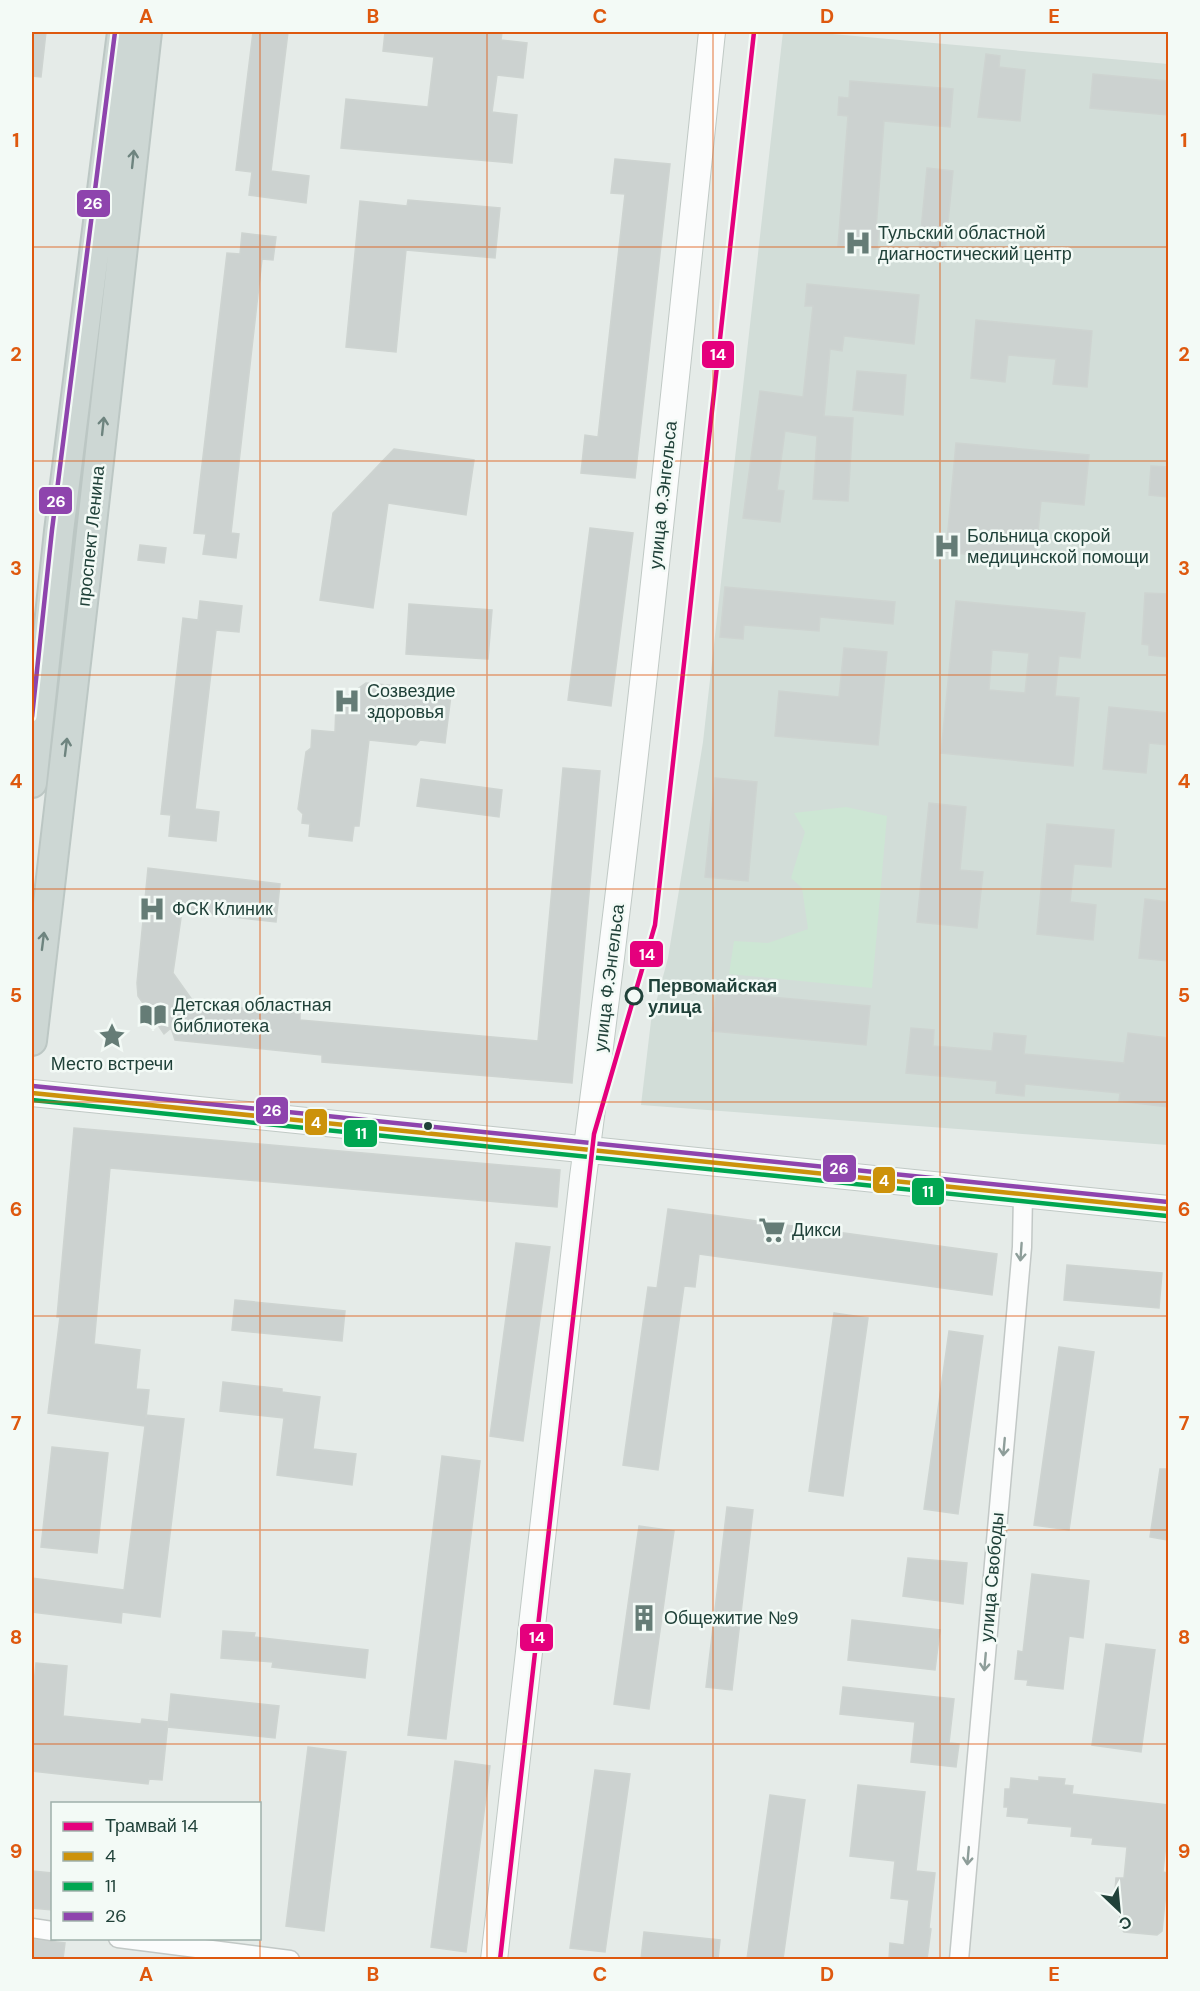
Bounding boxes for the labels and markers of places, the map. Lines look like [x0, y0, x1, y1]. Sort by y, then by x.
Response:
place label: Тульский областной диагностический центр [878, 221, 1072, 266]
hospital icon: Тульский областной диагностический центр [843, 228, 873, 258]
place label: Больница скорой медицинской помощи [967, 524, 1149, 569]
hospital icon: Больница скорой медицинской помощи [932, 531, 962, 561]
place label: Созвездие здоровья [367, 679, 455, 724]
hospital icon: Созвездие здоровья [332, 686, 362, 716]
hospital icon: ФСК Клиник [137, 894, 167, 924]
place label: ФСК Клиник [172, 897, 273, 921]
place label: Первомайская улица [648, 974, 777, 1019]
marker: Первомайская улица [625, 987, 643, 1005]
place label: Детская областная библиотека [173, 993, 331, 1038]
library icon: Детская областная библиотека [138, 1000, 168, 1030]
place icon: Место встречи [97, 1021, 127, 1051]
place label: Место встречи [51, 1052, 173, 1076]
unlabelled marker [422, 1120, 434, 1132]
supermarket icon: Дикси [757, 1215, 787, 1245]
place label: Дикси [792, 1218, 841, 1242]
building icon: Общежитие №9 [629, 1603, 659, 1633]
place label: Общежитие №9 [664, 1606, 799, 1630]

